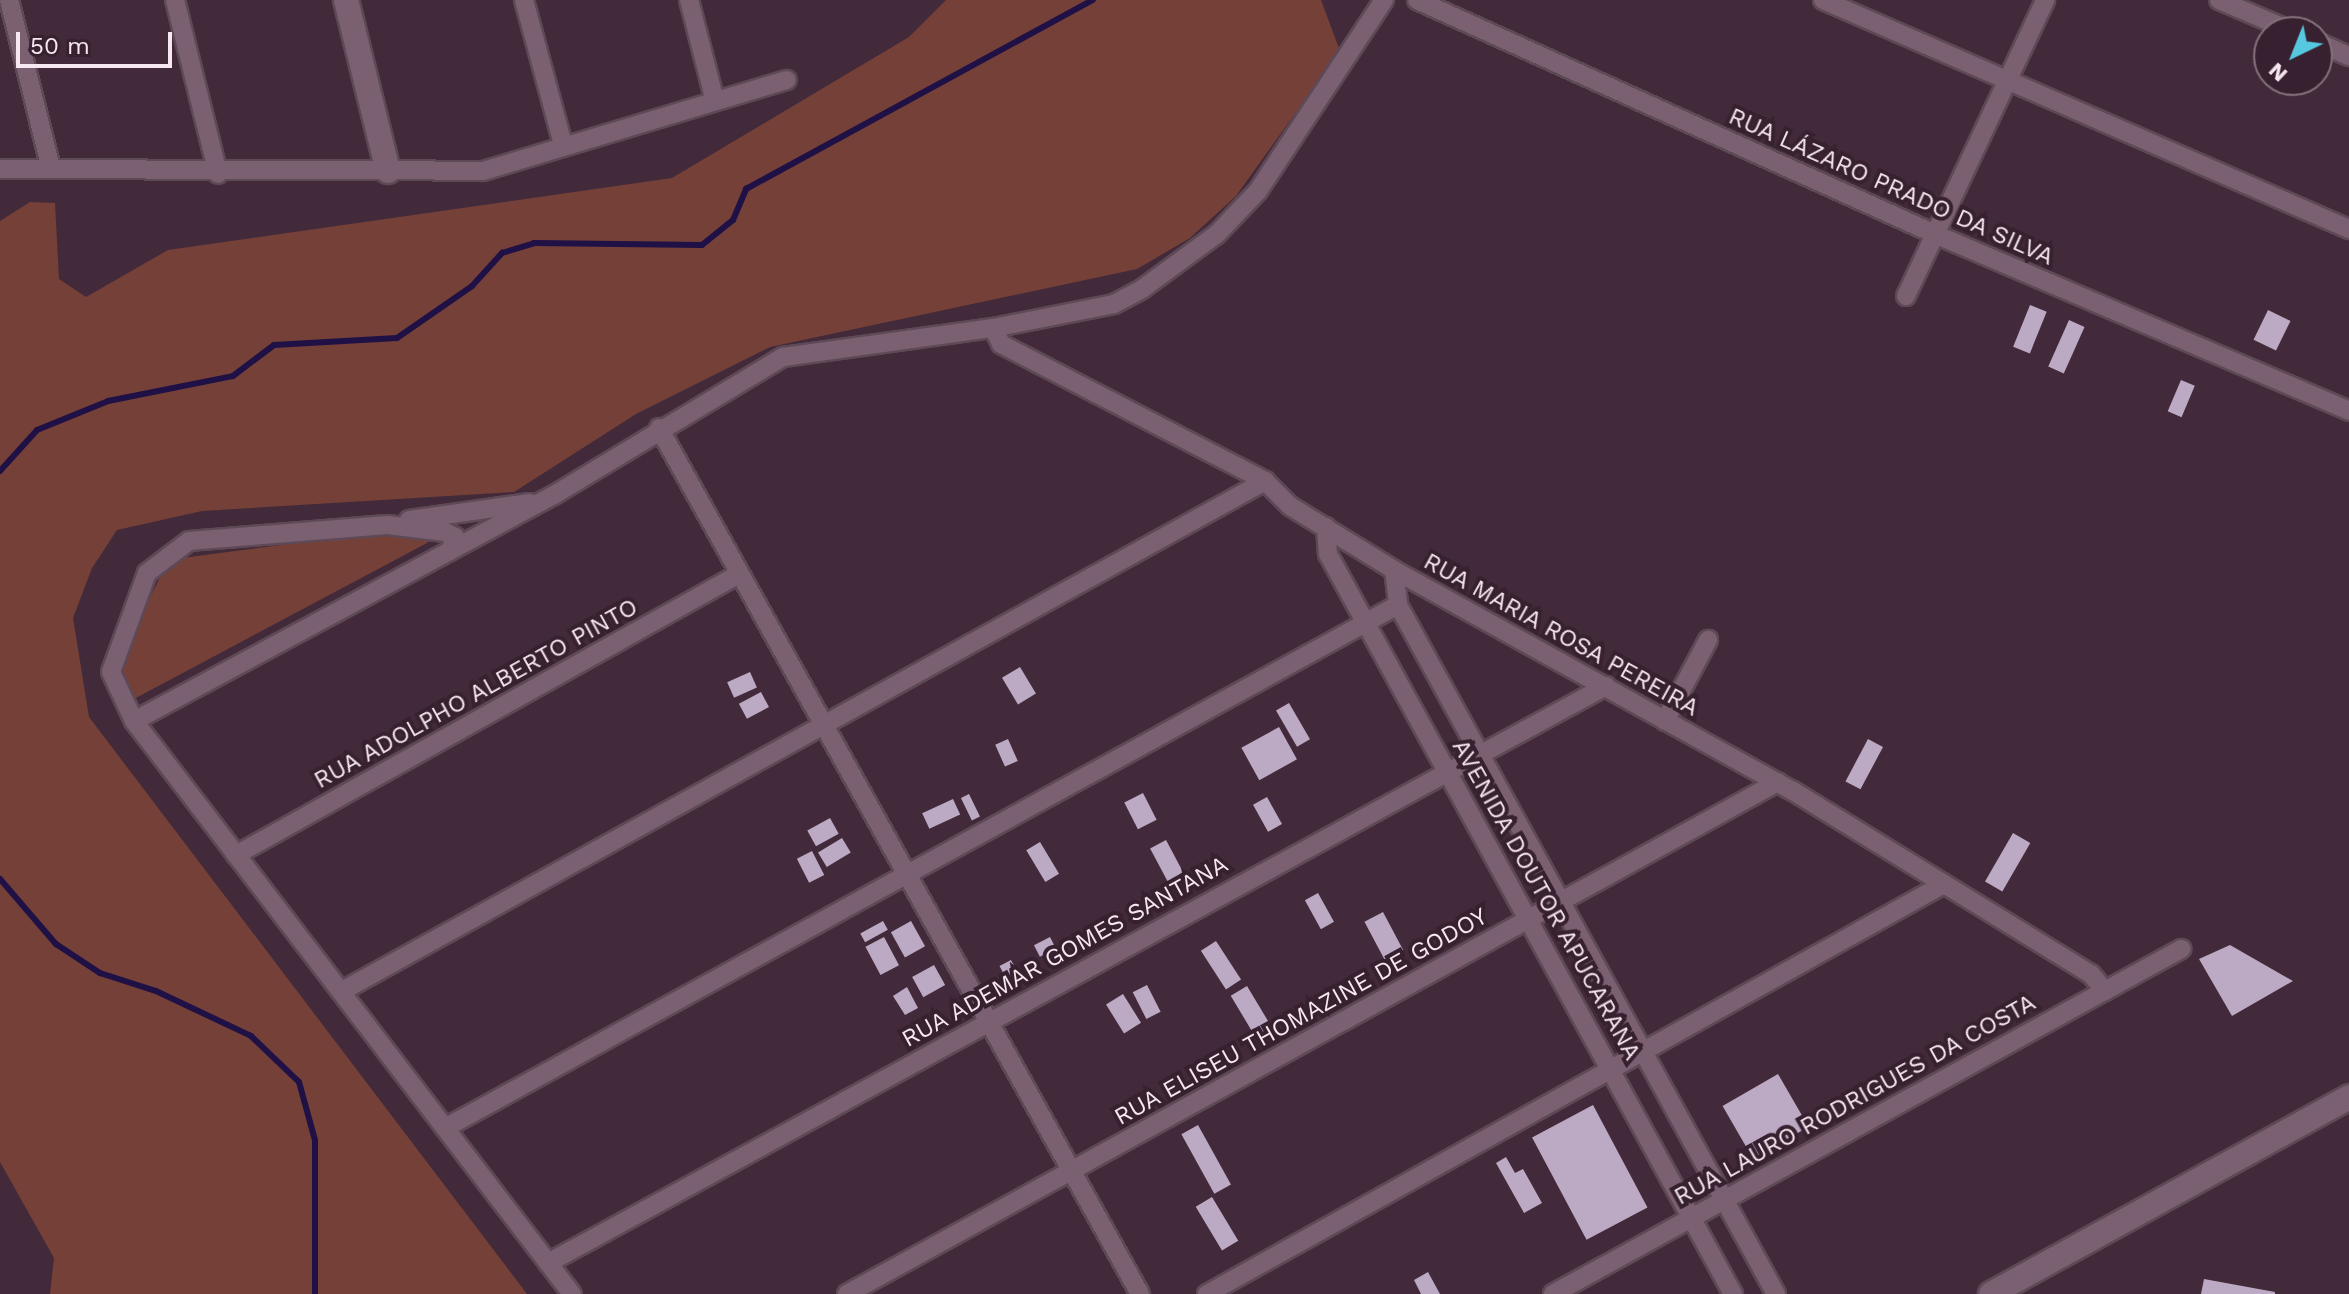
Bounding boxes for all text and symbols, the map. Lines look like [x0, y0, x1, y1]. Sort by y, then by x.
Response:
scale bar [20, 16, 176, 66]
north arrow [2253, 16, 2333, 96]
text: 50 m [30, 32, 90, 60]
text: N [2263, 58, 2292, 87]
street label: RUA LÁZARO PRADO DA SILVA [1723, 102, 2059, 272]
street label: RUA MARIA ROSA PEREIRA [1417, 547, 1705, 723]
street label: RUA ADOLPHO ALBERTO PINTO [308, 592, 644, 796]
street label: AVENIDA DOUTOR APUCARANA [1445, 734, 1647, 1066]
street label: RUA ADEMAR GOMES SANTANA [896, 850, 1234, 1054]
street label: RUA ELISEU THOMAZINE DE GODOY [1109, 902, 1493, 1132]
street label: RUA LAURO RODRIGUES DA COSTA [1669, 988, 2041, 1212]

